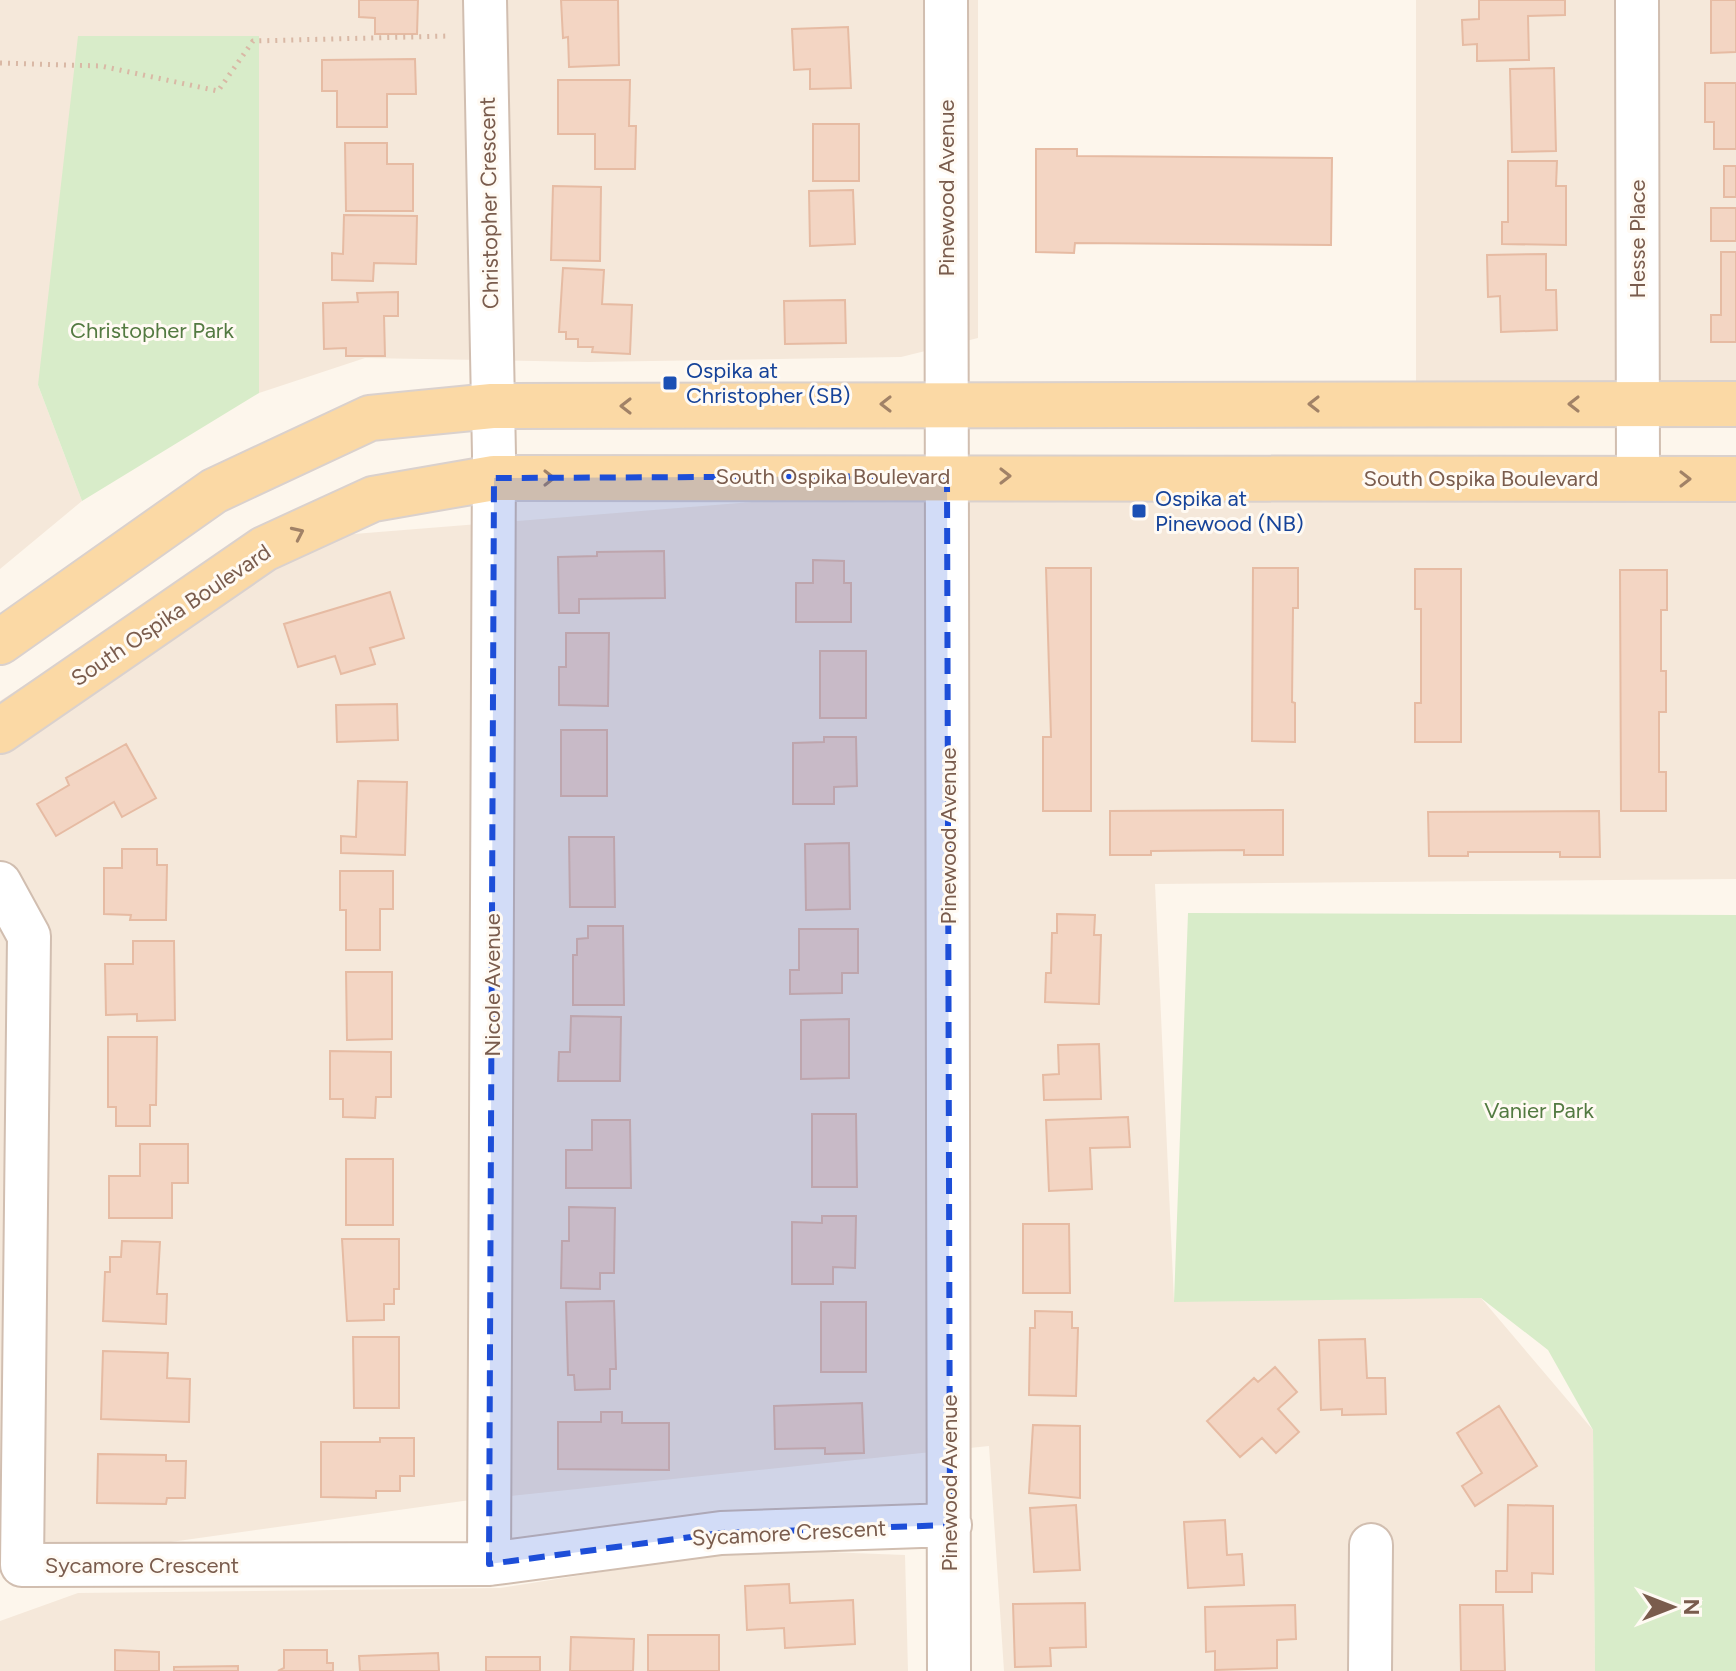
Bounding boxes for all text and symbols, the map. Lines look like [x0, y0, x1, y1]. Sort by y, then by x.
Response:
street label: Christopher Crescent [474, 97, 504, 309]
street label: Pinewood Avenue [933, 99, 960, 277]
street label: Hesse Place [1624, 179, 1651, 299]
park label: Christopher Park [70, 317, 234, 344]
place label: Ospika at Christopher (SB) [686, 357, 851, 409]
marker: Ospika at Christopher (SB) [661, 374, 679, 392]
one-way arrow [879, 395, 892, 413]
one-way arrow [1307, 395, 1320, 413]
one-way arrow [1567, 395, 1580, 413]
one-way arrow [619, 397, 632, 414]
street label: South Ospika Boulevard [716, 463, 950, 490]
street label: South Ospika Boulevard [1364, 465, 1598, 492]
one-way arrow [999, 467, 1012, 485]
one-way arrow [543, 469, 556, 487]
one-way arrow [1679, 470, 1692, 488]
place label: Ospika at Pinewood (NB) [1155, 485, 1304, 537]
marker: Ospika at Pinewood (NB) [1130, 502, 1148, 520]
one-way arrow [290, 527, 304, 543]
street label: South Ospika Boulevard [66, 538, 276, 692]
street label: Pinewood Avenue [935, 747, 962, 925]
street label: Nicole Avenue [479, 913, 506, 1057]
park label: Vanier Park [1484, 1097, 1594, 1124]
street label: Pinewood Avenue [936, 1394, 963, 1572]
street label: Sycamore Crescent [691, 1514, 887, 1552]
street label: Sycamore Crescent [45, 1552, 239, 1579]
north arrow [1632, 1567, 1712, 1647]
text: N [1678, 1598, 1705, 1616]

